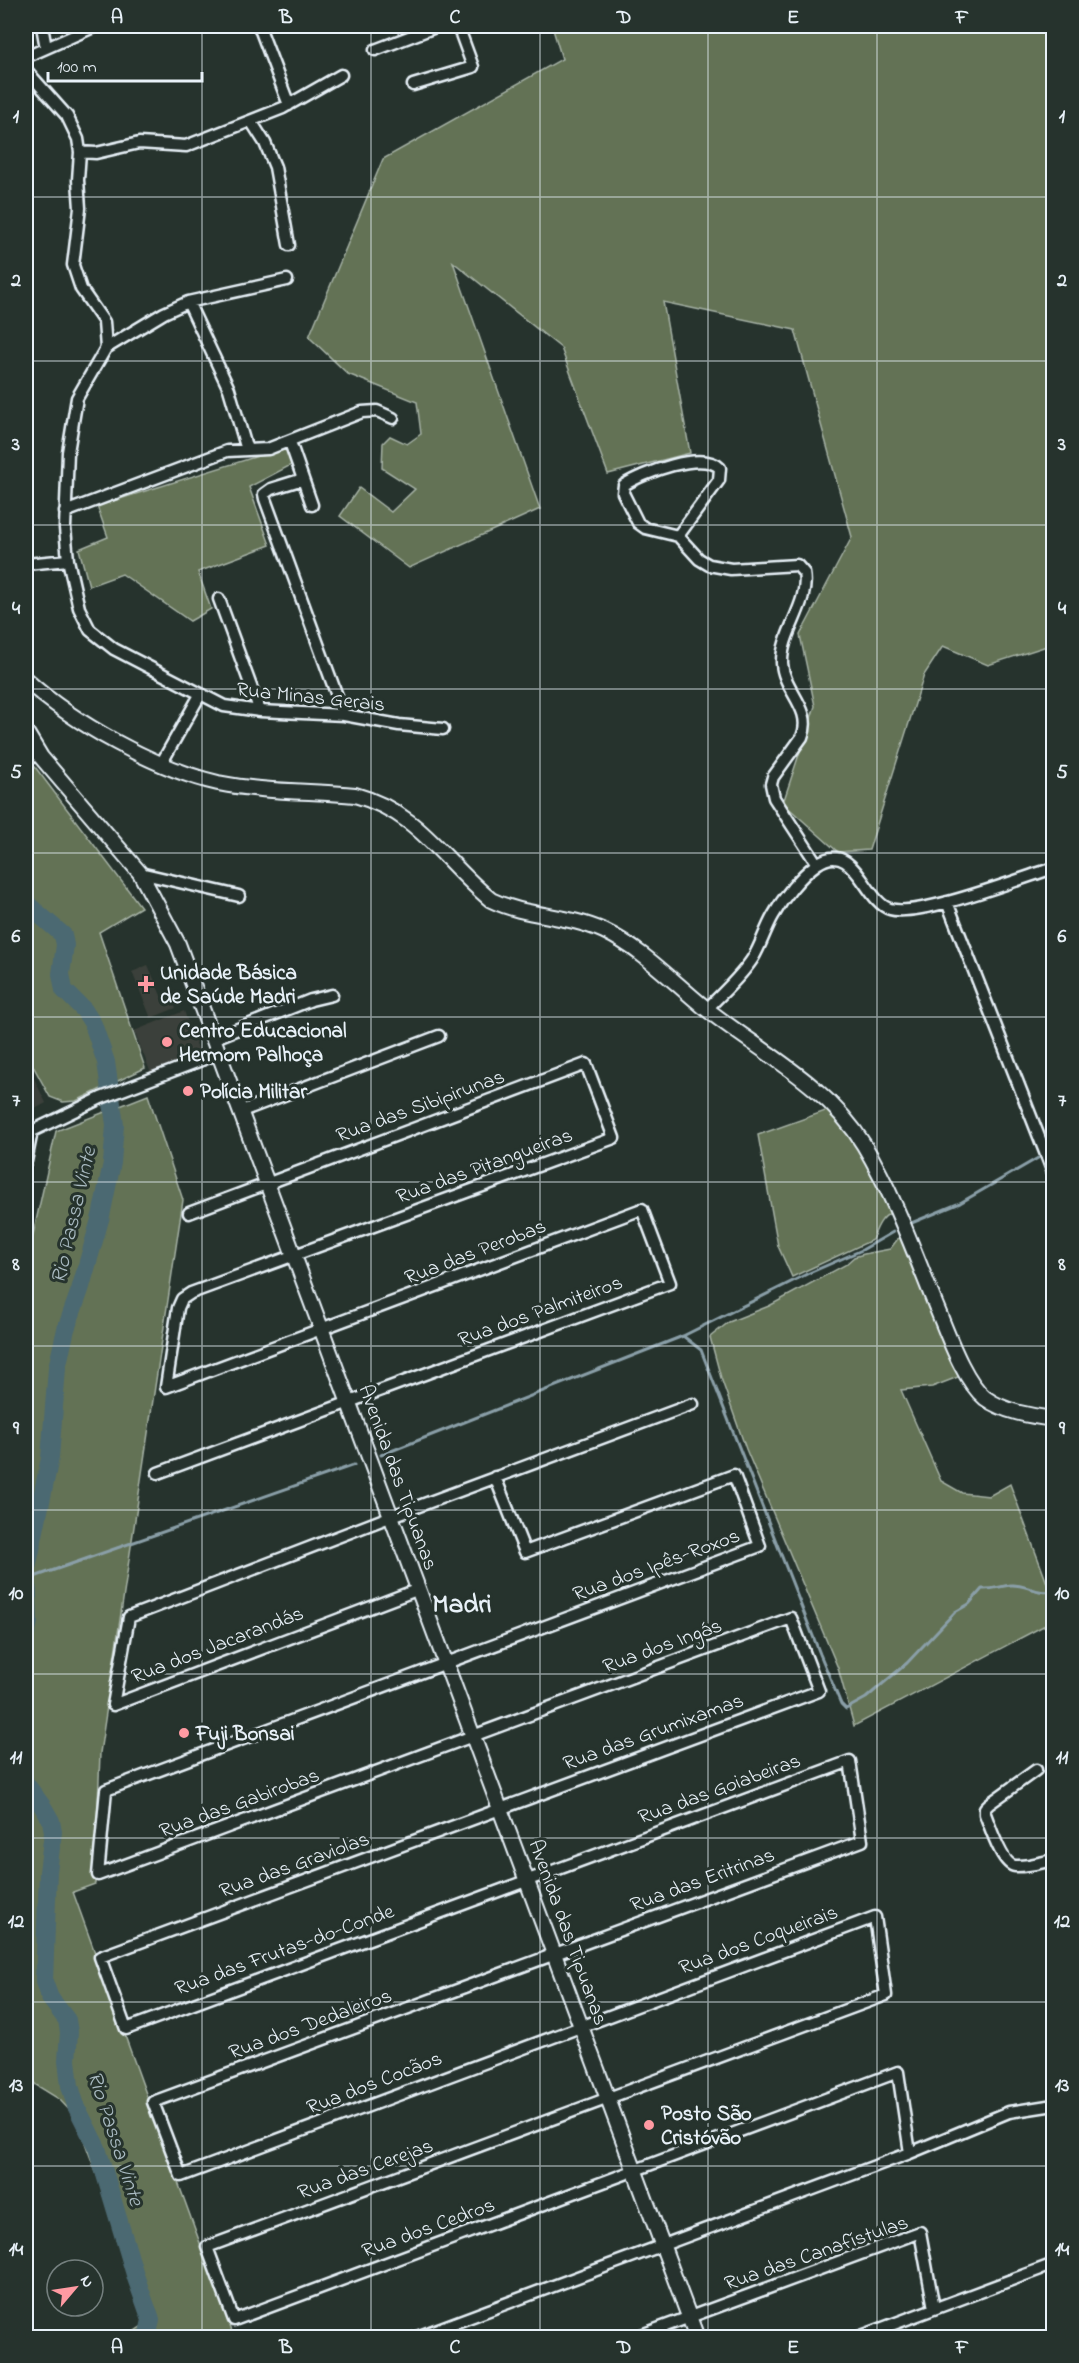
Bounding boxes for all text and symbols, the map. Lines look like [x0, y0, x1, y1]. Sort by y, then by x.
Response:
text: A [111, 4, 123, 33]
text: B [278, 4, 293, 33]
text: C [450, 4, 461, 33]
text: D [616, 4, 631, 33]
text: E [787, 4, 799, 33]
text: F [955, 4, 969, 33]
scale bar [48, 45, 202, 83]
text: 100 m [57, 55, 97, 81]
text: 1 [13, 103, 20, 132]
text: 1 [1059, 103, 1066, 132]
text: 2 [10, 267, 21, 296]
text: 2 [1056, 267, 1067, 296]
text: 3 [11, 431, 20, 460]
text: 3 [1057, 431, 1066, 460]
text: 4 [12, 595, 21, 624]
text: 4 [1058, 595, 1067, 624]
street label: Rua Minas Gerais [235, 675, 387, 721]
text: 5 [10, 759, 22, 788]
text: 5 [1056, 759, 1068, 788]
text: 6 [12, 923, 21, 952]
text: 6 [1058, 923, 1067, 952]
place label: Unidade Básica de Saúde Madri [160, 959, 297, 1013]
marker: Unidade Básica de Saúde Madri [137, 975, 155, 993]
place label: Centro Educacional Hermom Palhoça [179, 1017, 347, 1071]
marker: Centro Educacional Hermom Palhoça [160, 1035, 174, 1049]
street label: Rua das Sibipirunas [332, 1062, 509, 1151]
place label: Polícia Militar [200, 1078, 307, 1108]
marker: Polícia Militar [181, 1084, 195, 1098]
text: 7 [12, 1087, 21, 1116]
text: 7 [1058, 1087, 1067, 1116]
street label: Rua das Pitangueiras [392, 1121, 578, 1215]
water label: Rio Passa Vinte [44, 1143, 106, 1287]
street label: Rua das Perobas [401, 1212, 551, 1294]
text: 8 [11, 1251, 20, 1280]
text: 8 [1057, 1251, 1066, 1280]
street label: Rua dos Palmiteiros [454, 1268, 627, 1356]
street label: Avenida das Tipuanas [350, 1381, 445, 1575]
text: 9 [12, 1415, 20, 1444]
text: 9 [1058, 1415, 1066, 1444]
street label: Rua dos Ipês-Roxos [569, 1522, 745, 1610]
text: 10 [9, 1580, 24, 1609]
text: 10 [1055, 1580, 1070, 1609]
district label: Madri [432, 1586, 492, 1625]
street label: Rua dos Jacarandás [127, 1599, 308, 1693]
street label: Rua dos Ingás [599, 1611, 727, 1684]
street label: Rua das Grumixamas [559, 1686, 748, 1779]
place label: Fuji Bonsai [195, 1720, 295, 1750]
marker: Fuji Bonsai [177, 1726, 191, 1740]
text: 11 [10, 1744, 23, 1773]
text: 11 [1056, 1744, 1069, 1773]
street label: Rua das Goiabeiras [634, 1746, 805, 1833]
street label: Rua das Gabirobas [155, 1761, 324, 1847]
street label: Rua das Graviolas [215, 1825, 374, 1907]
street label: Avenida das Tipuanas [520, 1836, 615, 2030]
street label: Rua das Eritrinas [626, 1841, 779, 1921]
street label: Rua das Frutas-do-Conde [171, 1897, 399, 2005]
street label: Rua dos Coqueirais [675, 1898, 842, 1984]
text: 12 [8, 1908, 24, 1937]
text: 12 [1054, 1908, 1070, 1937]
street label: Rua dos Dedaleiros [225, 1981, 396, 2068]
street label: Rua dos Cocãos [303, 2044, 447, 2123]
water label: Rio Passa Vinte [77, 2068, 151, 2211]
text: 13 [9, 2072, 23, 2101]
text: 13 [1055, 2072, 1069, 2101]
place label: Posto São Cristóvão [661, 2100, 752, 2154]
marker: Posto São Cristóvão [642, 2118, 656, 2132]
street label: Rua das Cerejas [294, 2131, 438, 2208]
street label: Rua dos Cedros [358, 2191, 499, 2267]
street label: Rua das Canafístulas [721, 2208, 913, 2299]
text: 14 [9, 2236, 24, 2265]
text: 14 [1055, 2236, 1070, 2265]
north arrow [45, 2258, 105, 2318]
text: N [73, 2271, 100, 2292]
text: A [111, 2334, 123, 2363]
text: B [278, 2334, 293, 2363]
text: C [450, 2334, 461, 2363]
text: D [616, 2334, 631, 2363]
text: E [787, 2334, 799, 2363]
text: F [955, 2334, 969, 2363]

